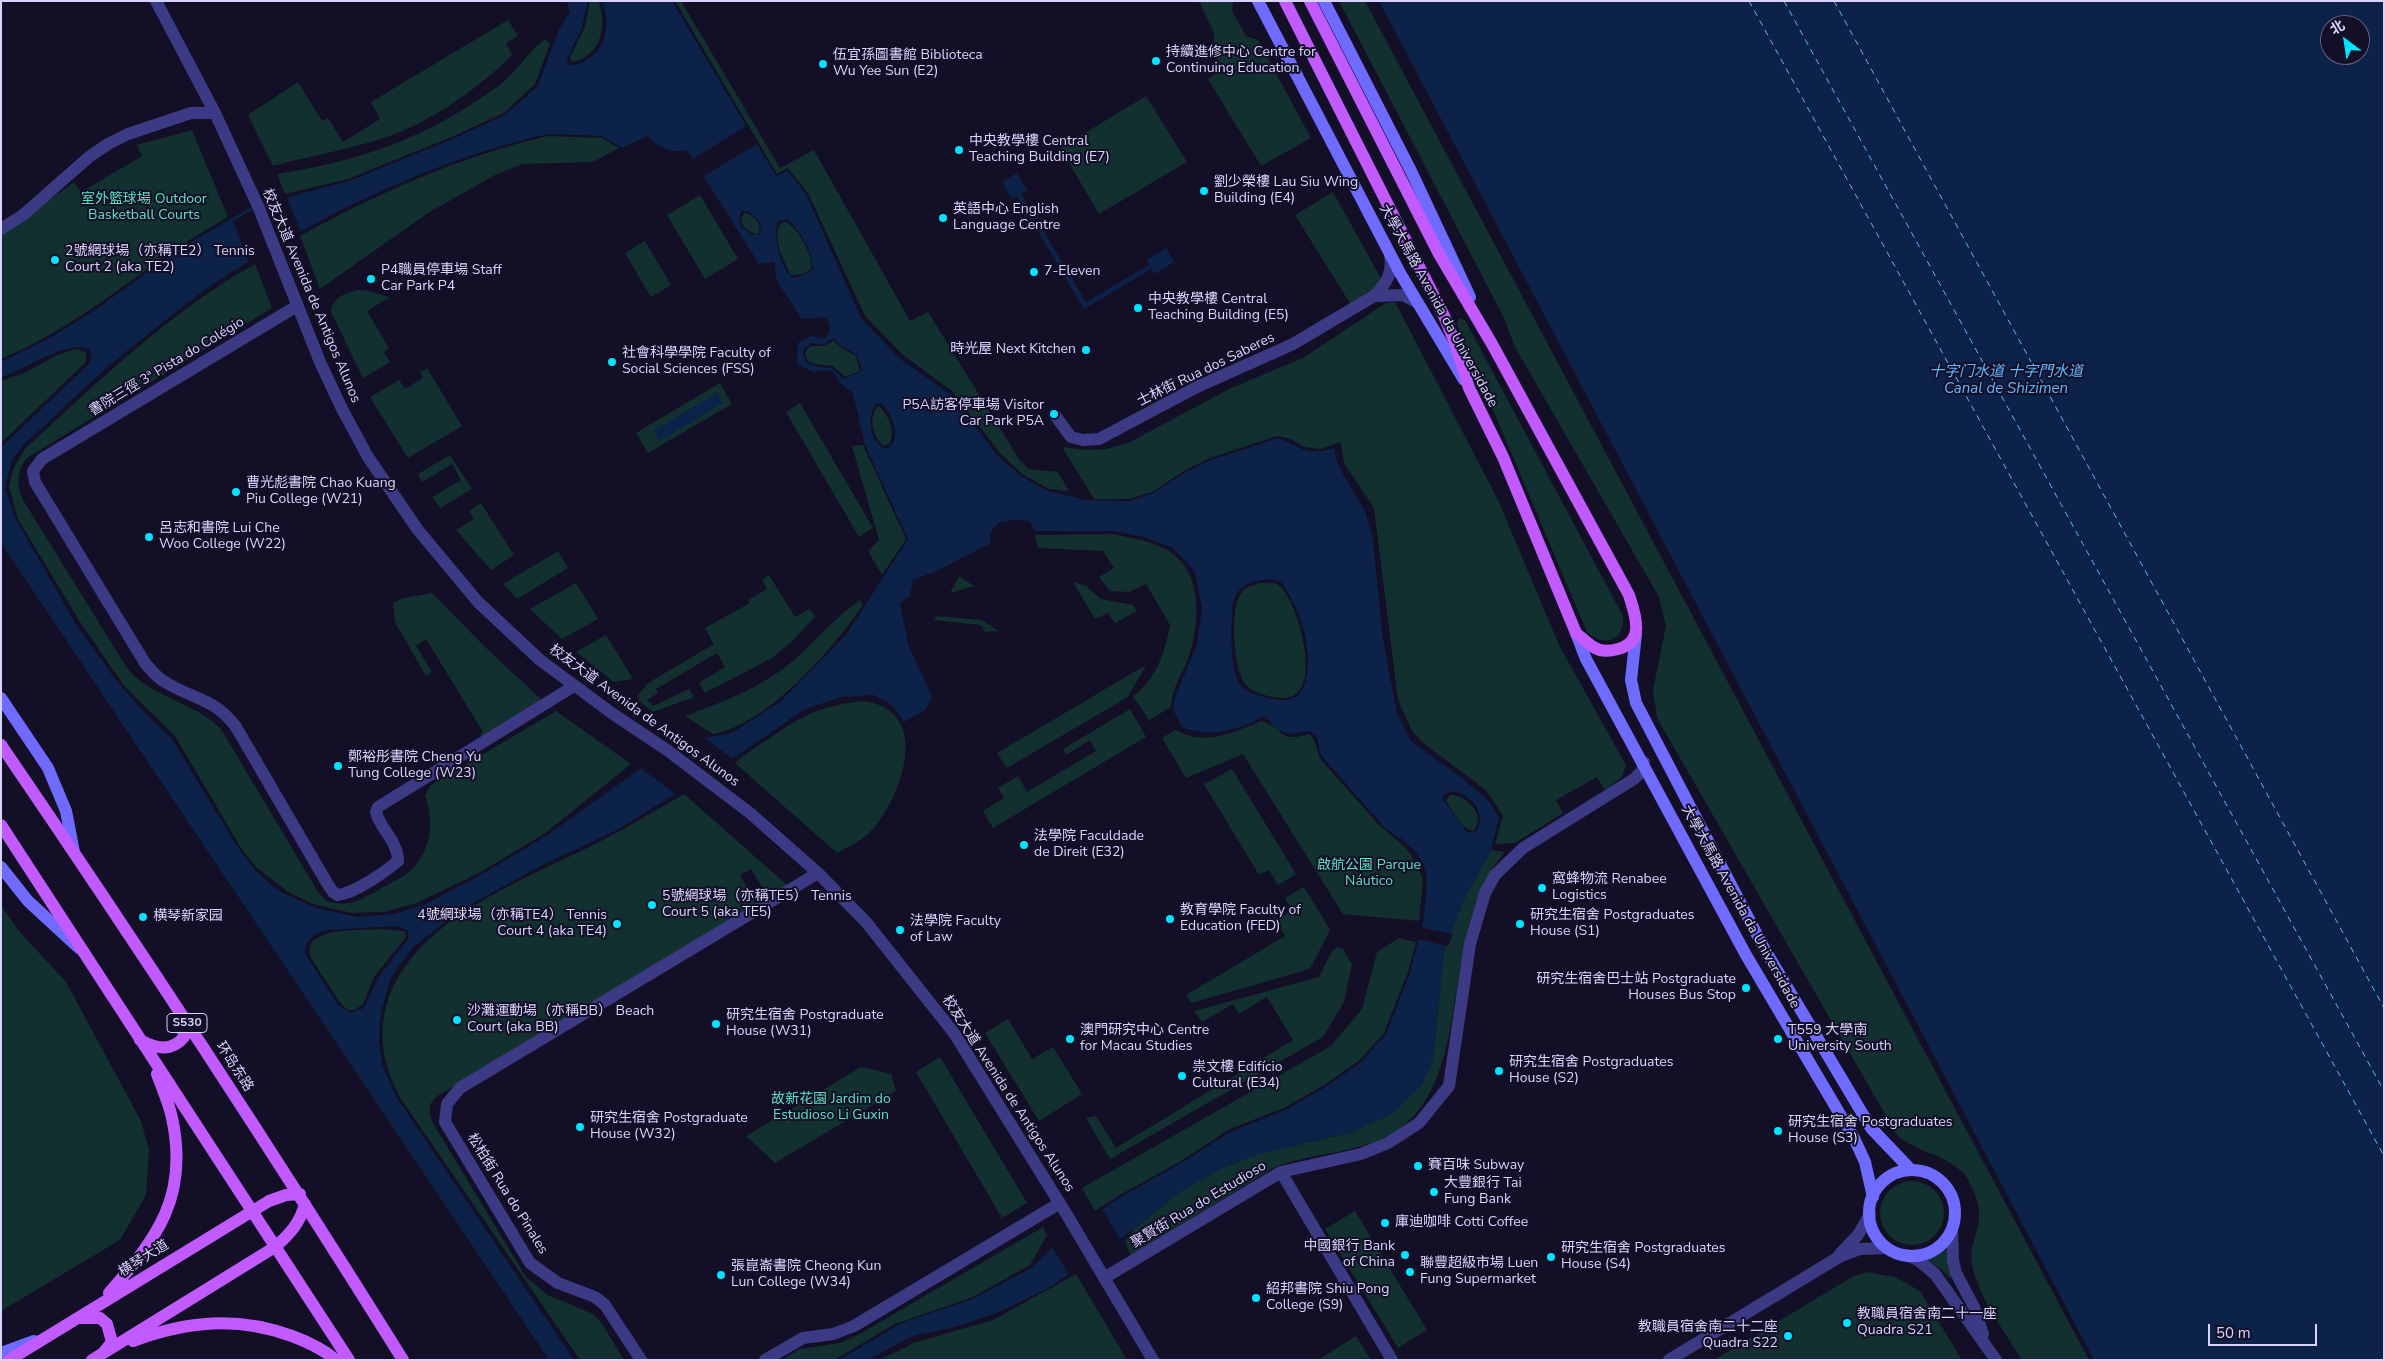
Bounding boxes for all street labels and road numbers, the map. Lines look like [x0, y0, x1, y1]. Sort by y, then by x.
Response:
street label: 校友大道 Avenida de Antigos Alunos [258, 186, 364, 406]
street label: 大學大馬路 Avenida da Universidade [1375, 202, 1501, 410]
street label: 書院三徑 3ª Pista do Colégio [86, 314, 248, 420]
street label: 士林街 Rua dos Saberes [1135, 329, 1277, 411]
street label: 校友大道 Avenida de Antigos Alunos [546, 641, 742, 791]
street label: 大學大馬路 Avenida da Universidade [1677, 803, 1803, 1011]
street label: 校友大道 Avenida de Antigos Alunos [938, 993, 1078, 1195]
road number: S530 [167, 1014, 207, 1032]
street label: 环岛东路 [212, 1039, 256, 1095]
street label: 松柏街 Rua do Pinales [463, 1131, 551, 1257]
street label: 聚賢街 Rua do Estudioso [1128, 1158, 1270, 1252]
street label: 横琴大道 [116, 1237, 172, 1281]

